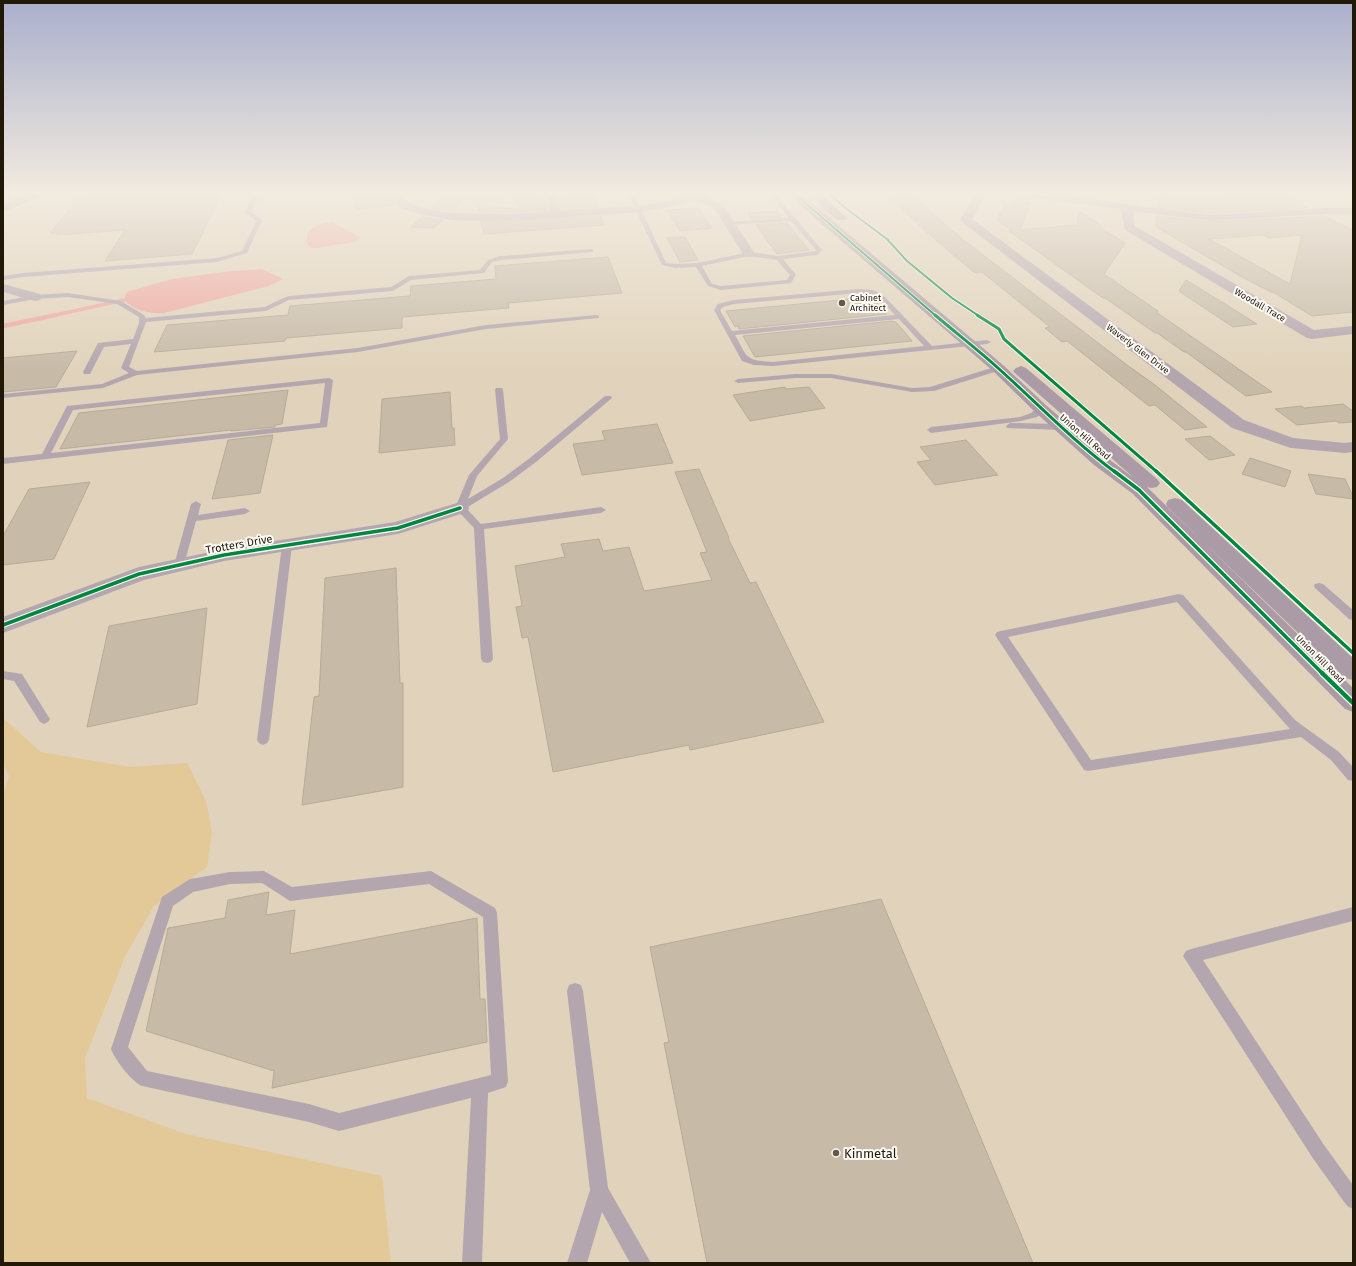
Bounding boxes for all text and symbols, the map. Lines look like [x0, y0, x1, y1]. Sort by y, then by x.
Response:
street label: Woodall Trace [1233, 286, 1287, 324]
place label: Cabinet Architect [850, 293, 887, 313]
marker: Cabinet Architect [837, 298, 847, 308]
street label: Waverly Glen Drive [1105, 322, 1171, 376]
street label: Union Hill Road [1058, 412, 1112, 462]
street label: Trotters Drive [205, 532, 273, 557]
street label: Union Hill Road [1294, 633, 1346, 685]
place label: Kinmetal [844, 1146, 897, 1161]
marker: Kinmetal [831, 1148, 841, 1158]

